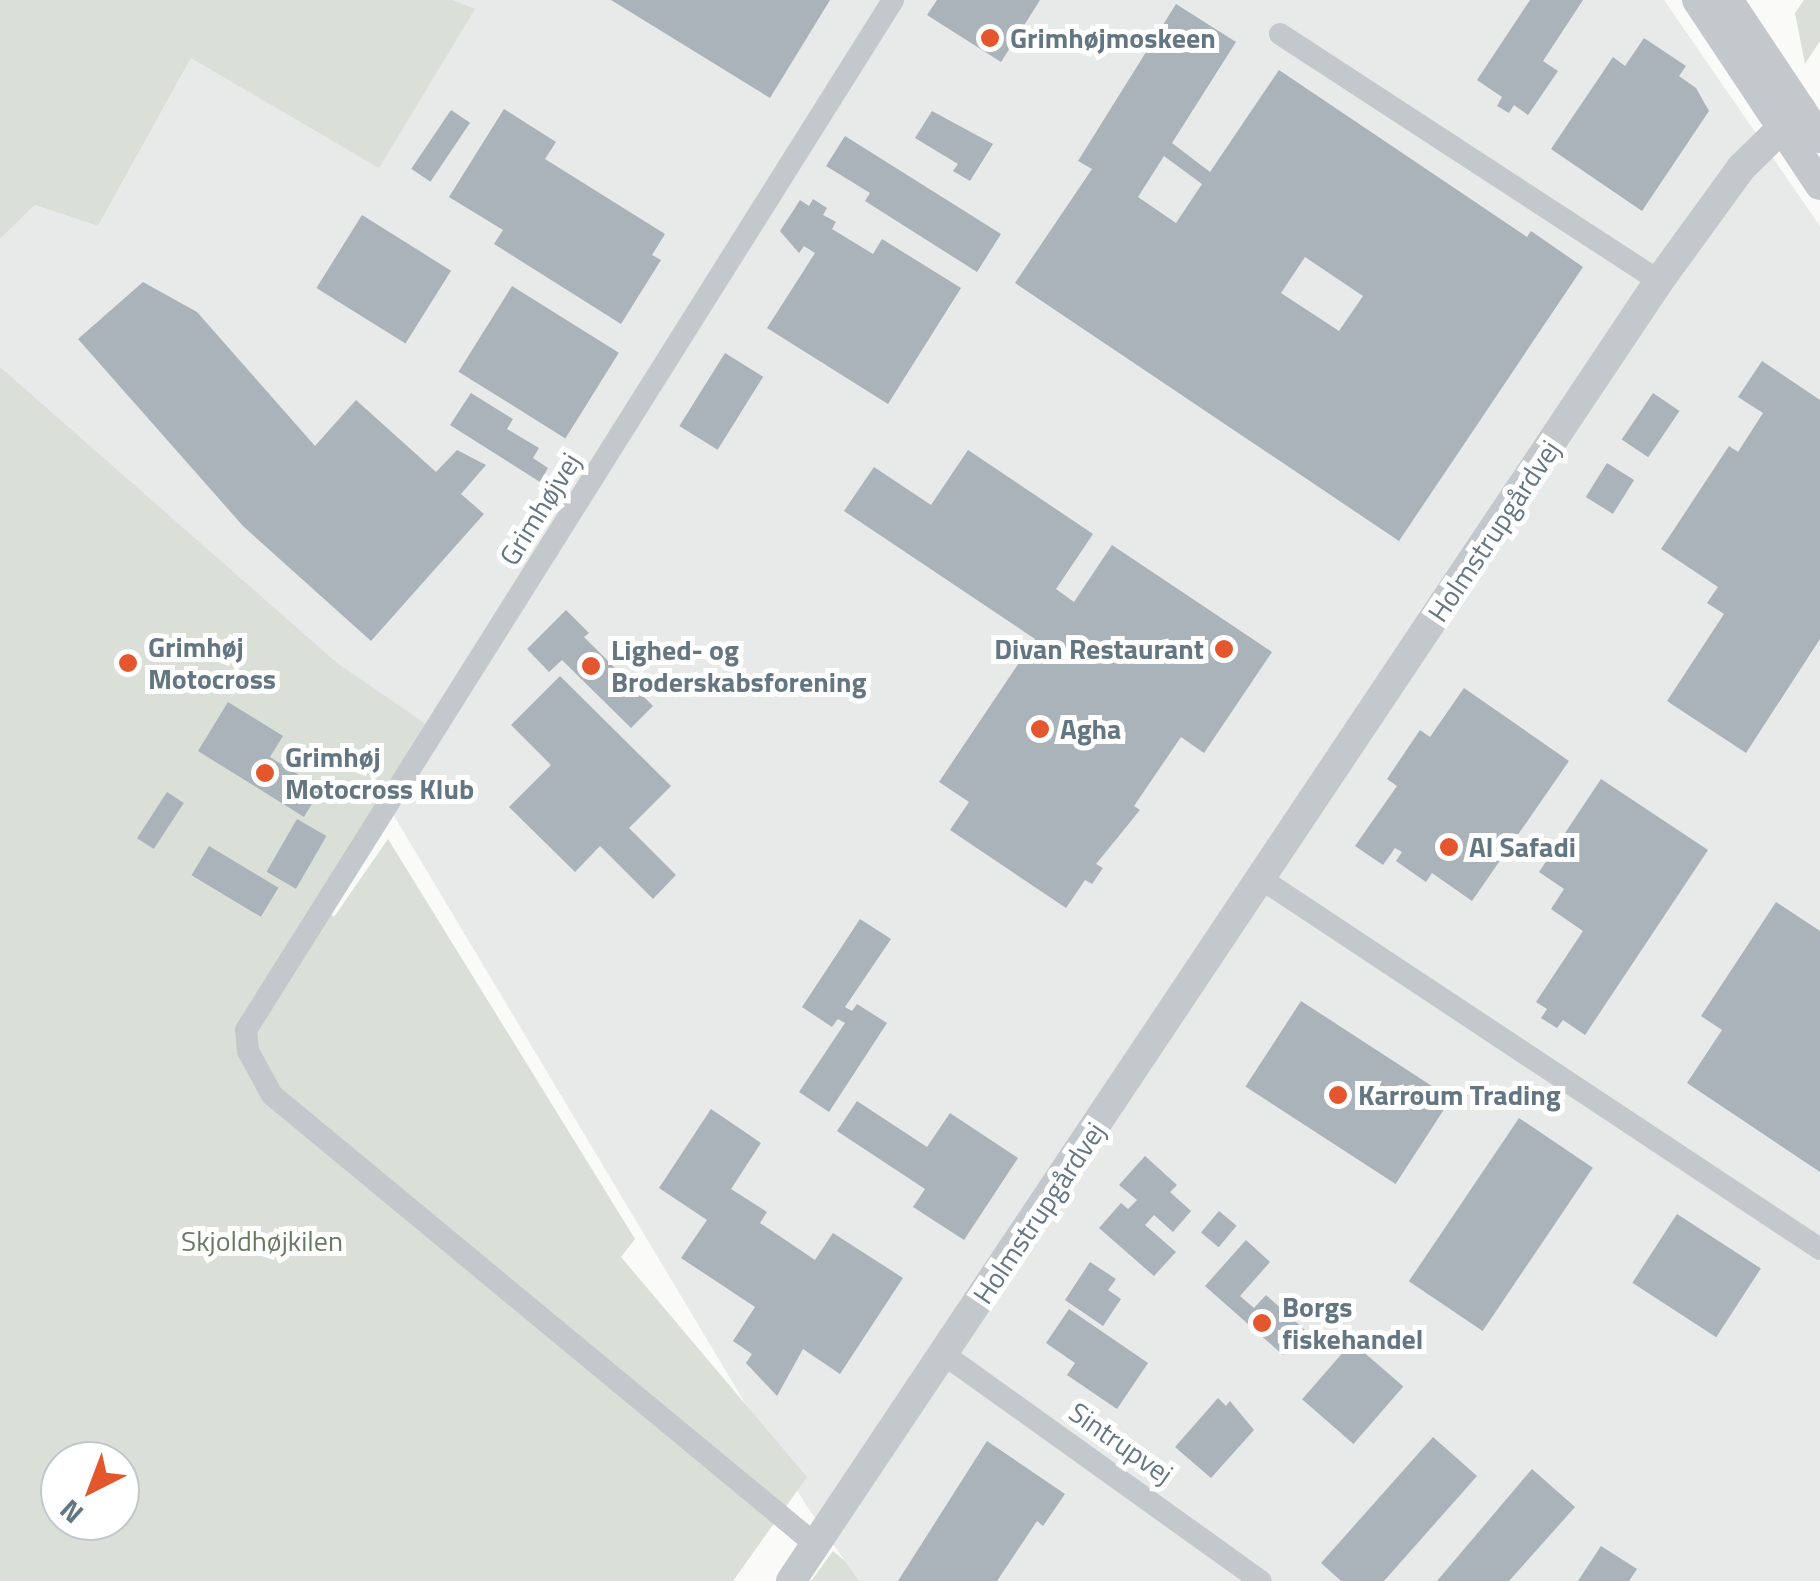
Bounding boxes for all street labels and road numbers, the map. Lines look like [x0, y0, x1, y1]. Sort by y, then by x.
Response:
street label: Holmstrupgårdvej [1421, 434, 1567, 628]
street label: Grimhøjvej [492, 447, 588, 571]
street label: Holmstrupgårdvej [966, 1116, 1112, 1310]
street label: Sintrupvej [1063, 1395, 1179, 1491]

